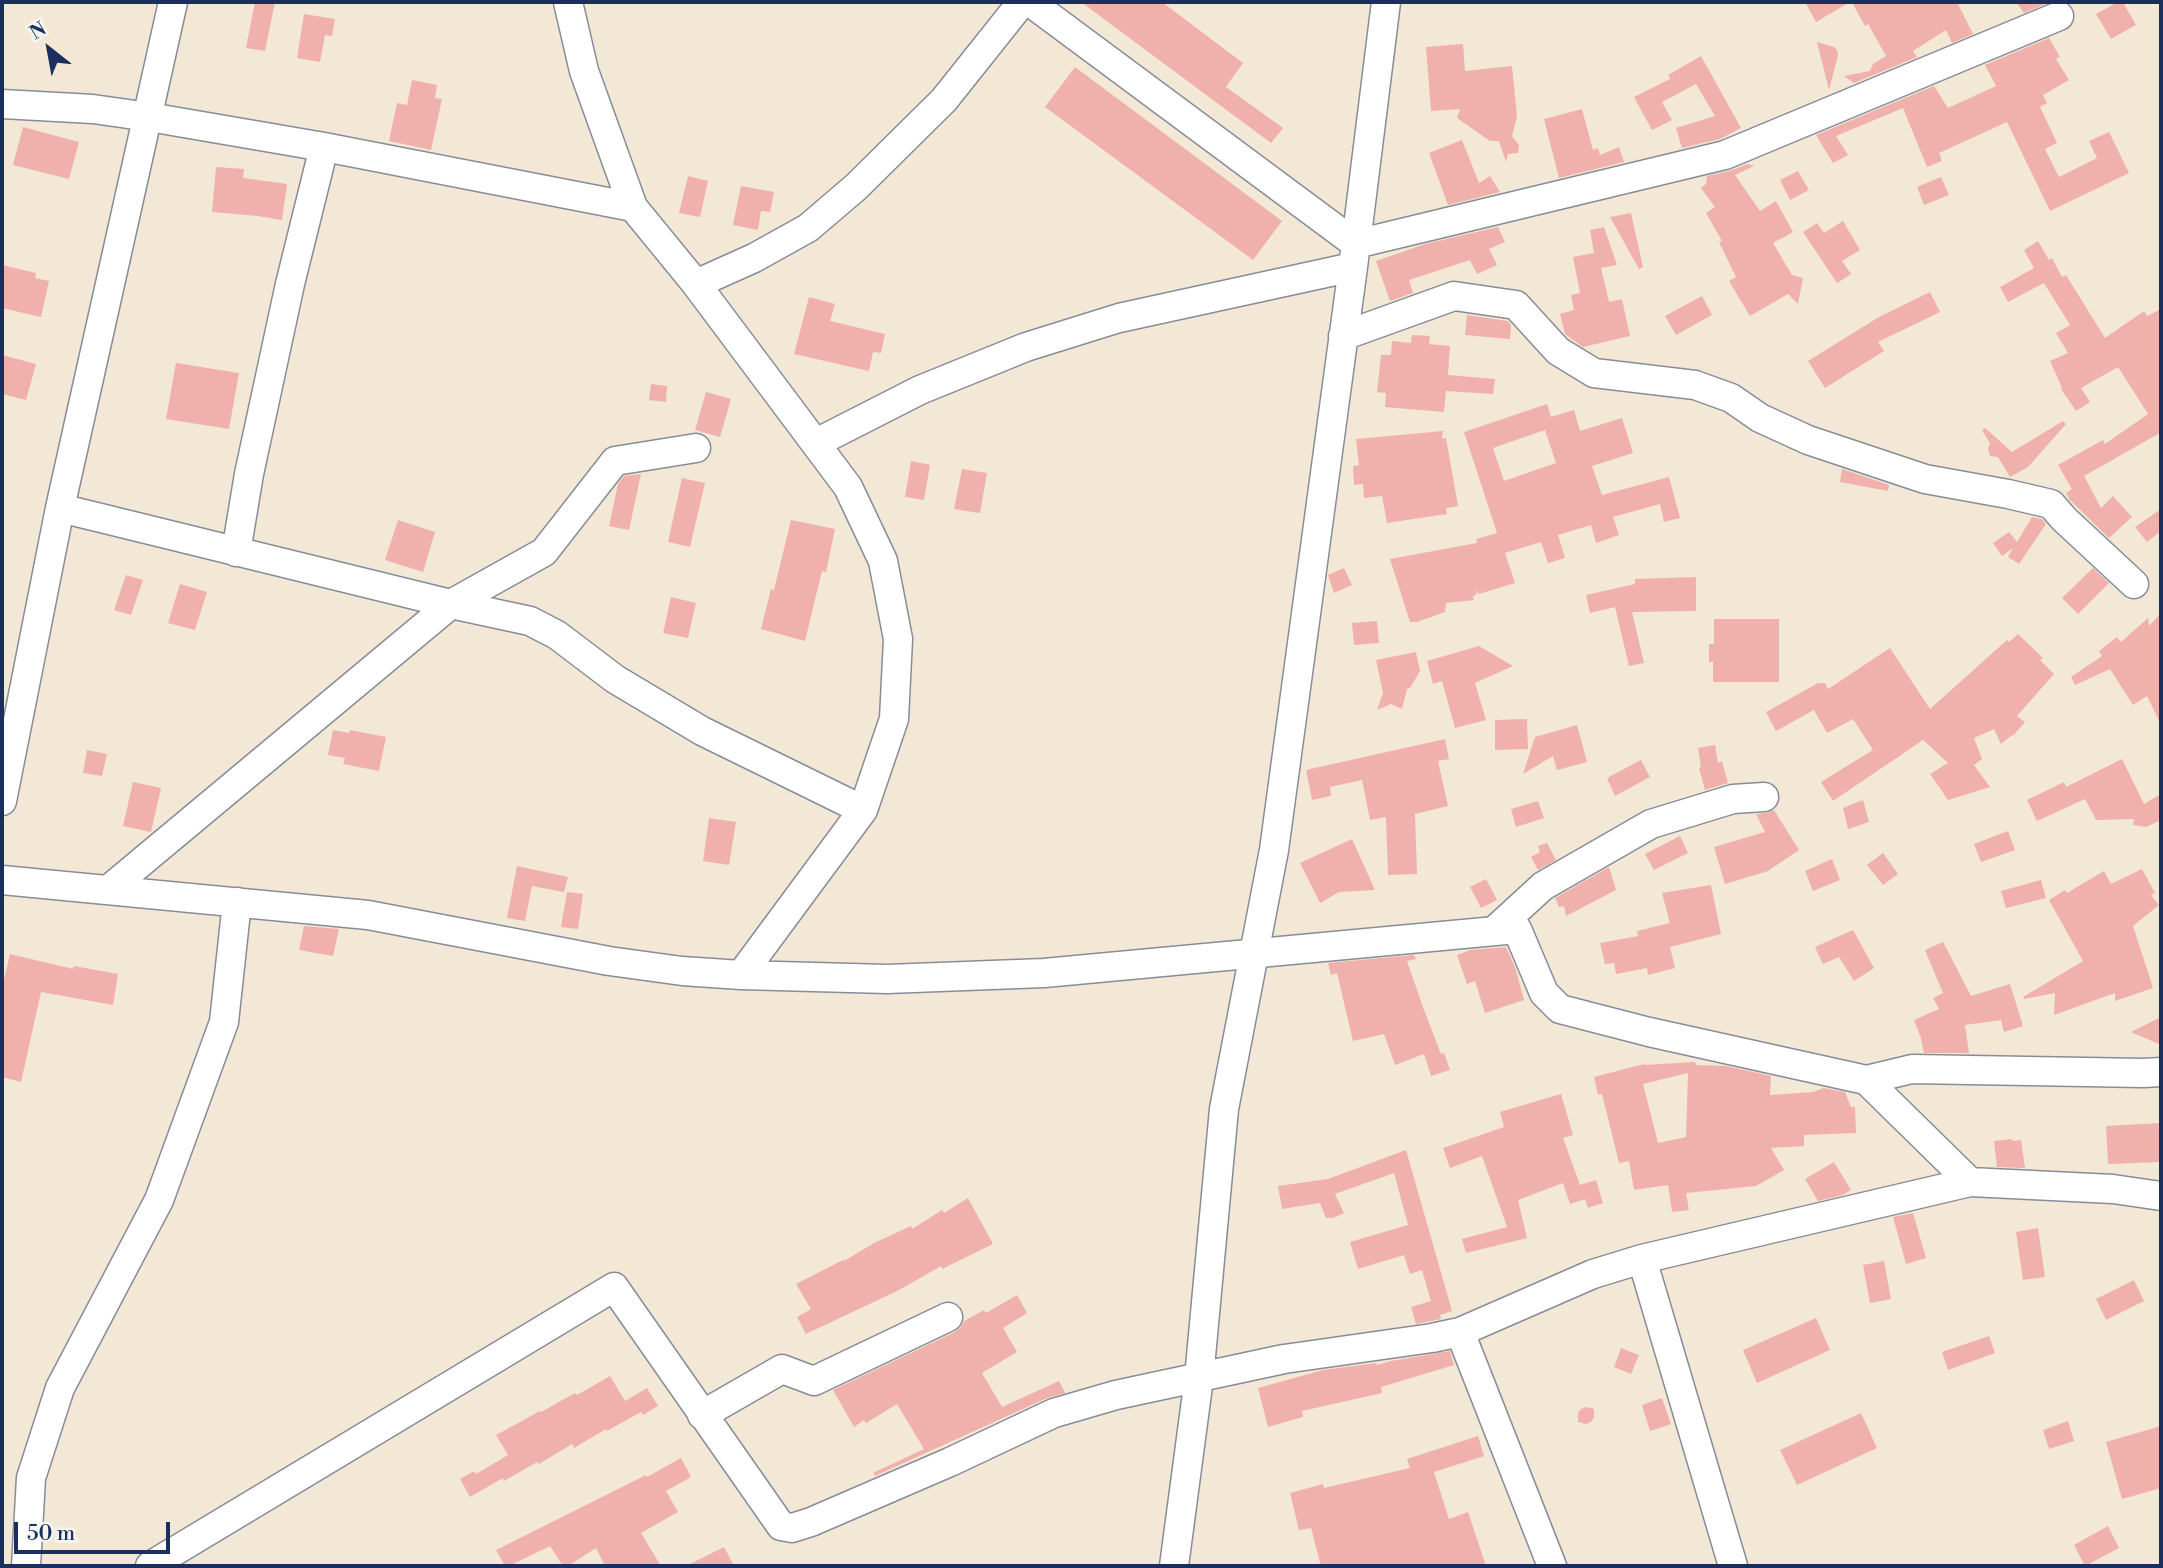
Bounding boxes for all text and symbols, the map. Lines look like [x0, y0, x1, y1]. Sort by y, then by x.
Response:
north arrow [14, 14, 84, 84]
text: N [26, 17, 51, 45]
scale bar [18, 1508, 173, 1552]
text: 50 m [27, 1521, 75, 1547]

